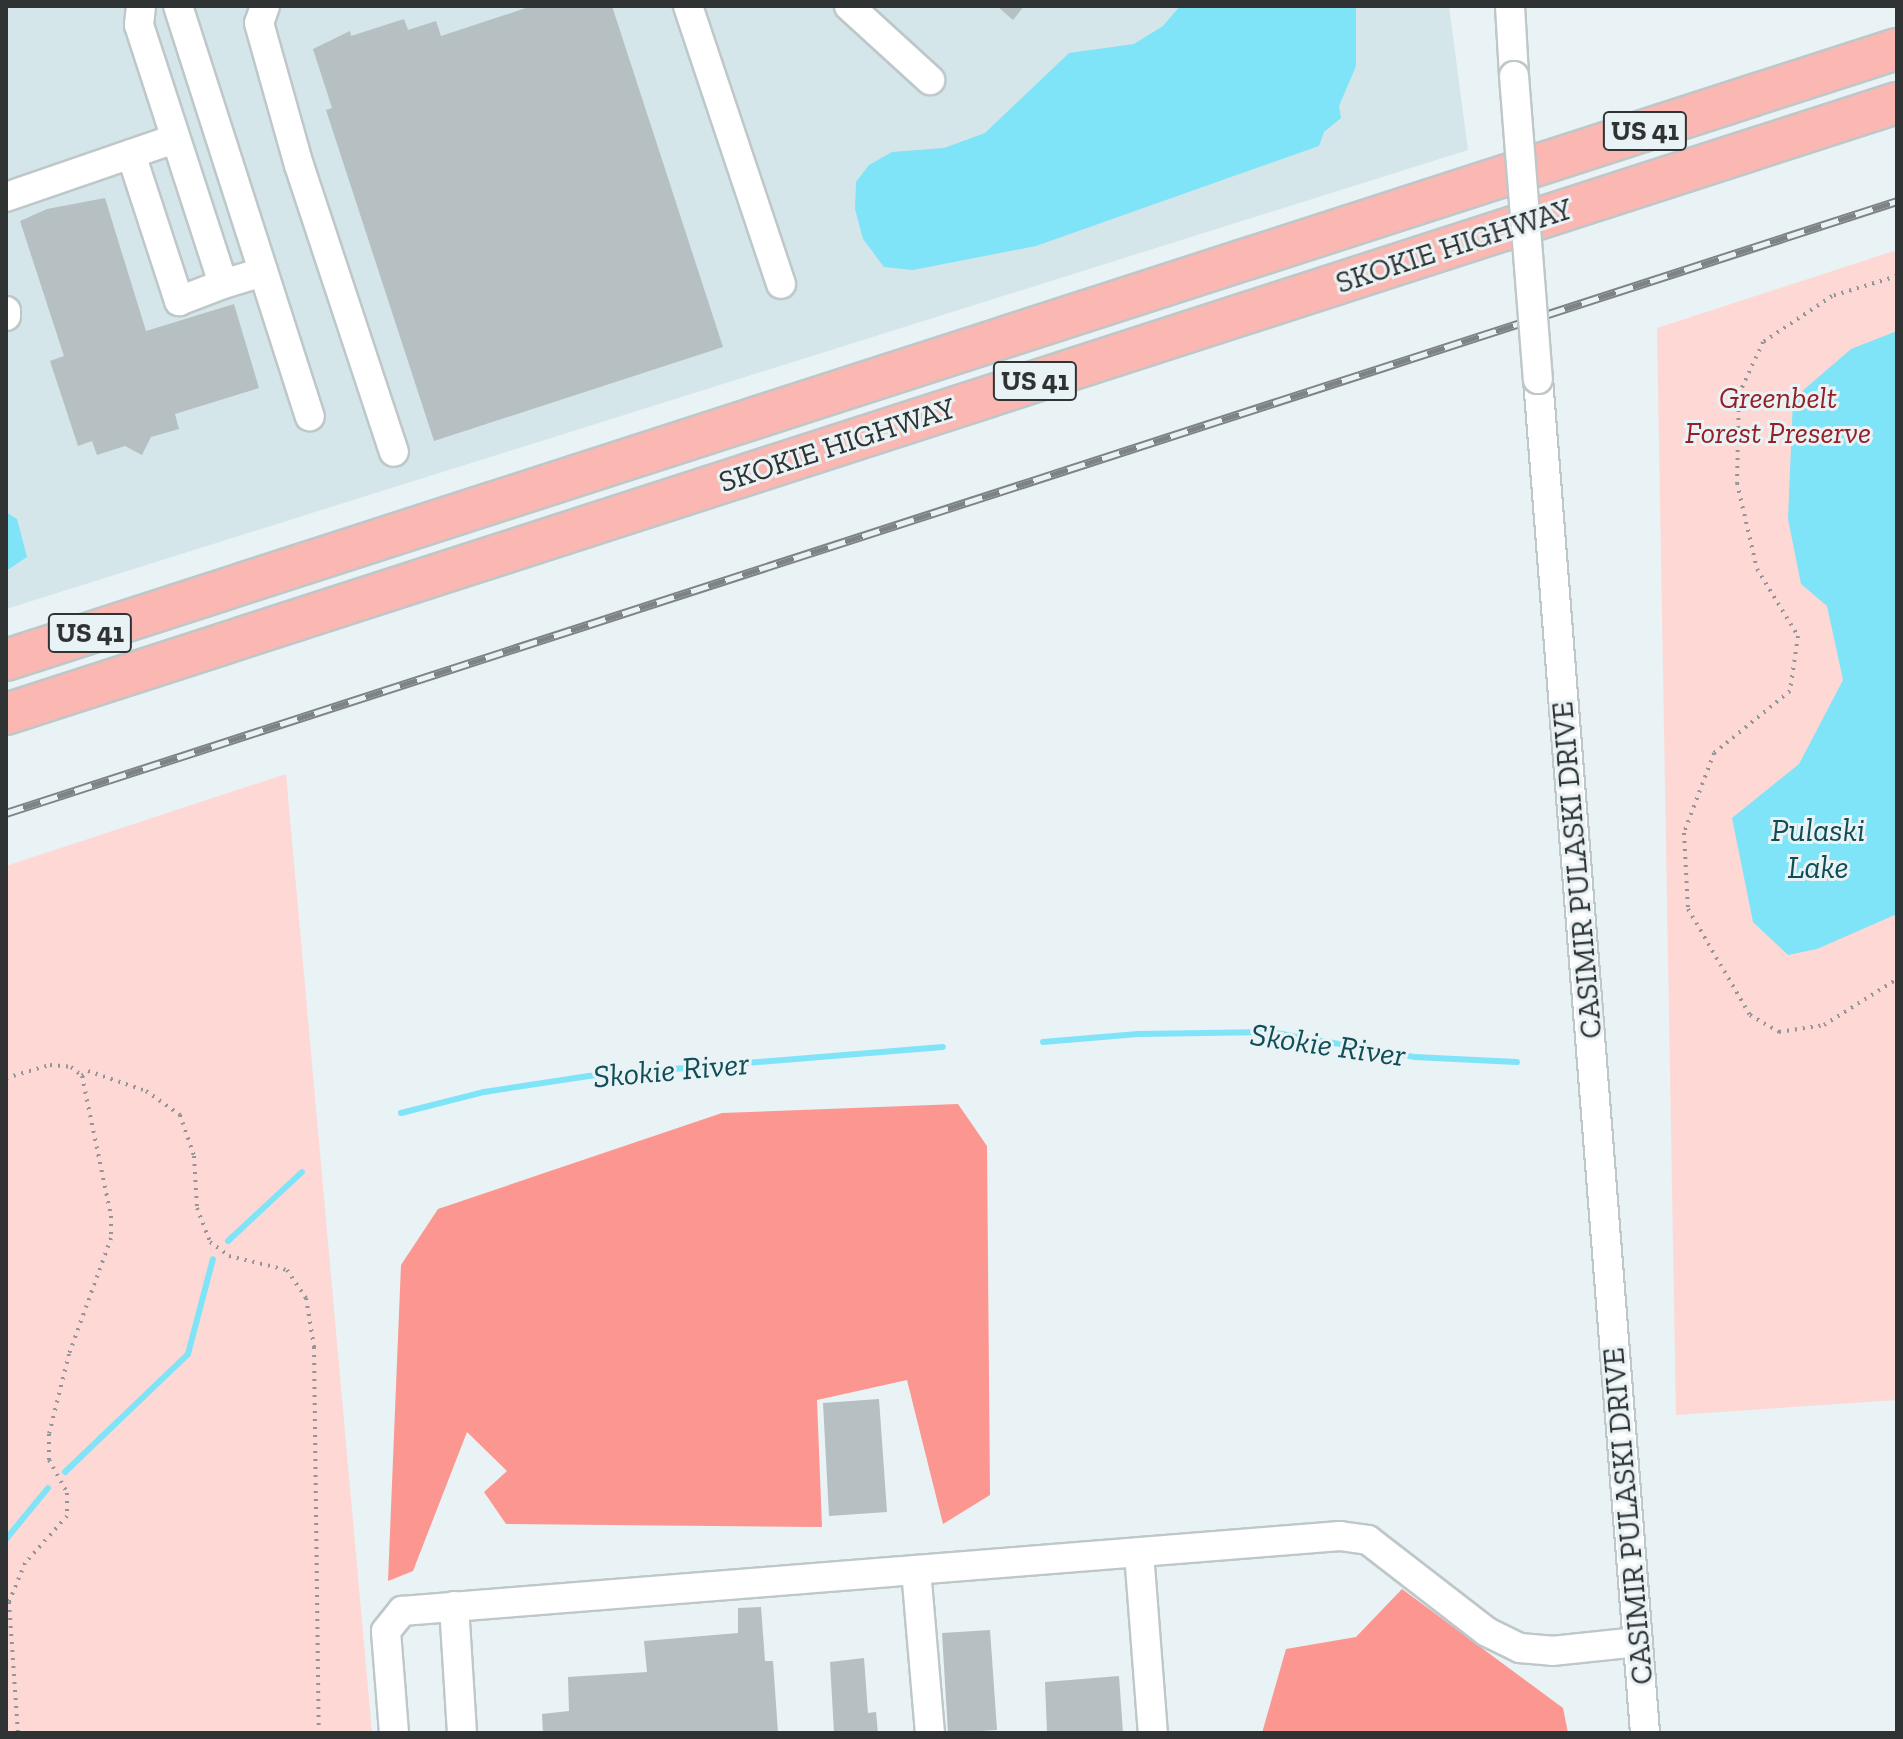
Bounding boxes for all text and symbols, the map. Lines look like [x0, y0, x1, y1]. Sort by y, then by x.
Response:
road number: US 41 [1601, 107, 1689, 155]
street label: SKOKIE HIGHWAY [1331, 191, 1577, 301]
road number: US 41 [991, 357, 1079, 405]
park label: Greenbelt Forest Preserve [1685, 380, 1871, 450]
street label: SKOKIE HIGHWAY [714, 390, 960, 500]
road number: US 41 [46, 609, 134, 657]
street label: CASIMIR PULASKI DRIVE [1544, 700, 1610, 1040]
water label: Pulaski Lake [1771, 812, 1865, 887]
water label: Skokie River [1248, 1015, 1408, 1075]
water label: Skokie River [591, 1044, 751, 1096]
street label: CASIMIR PULASKI DRIVE [1595, 1346, 1661, 1686]

